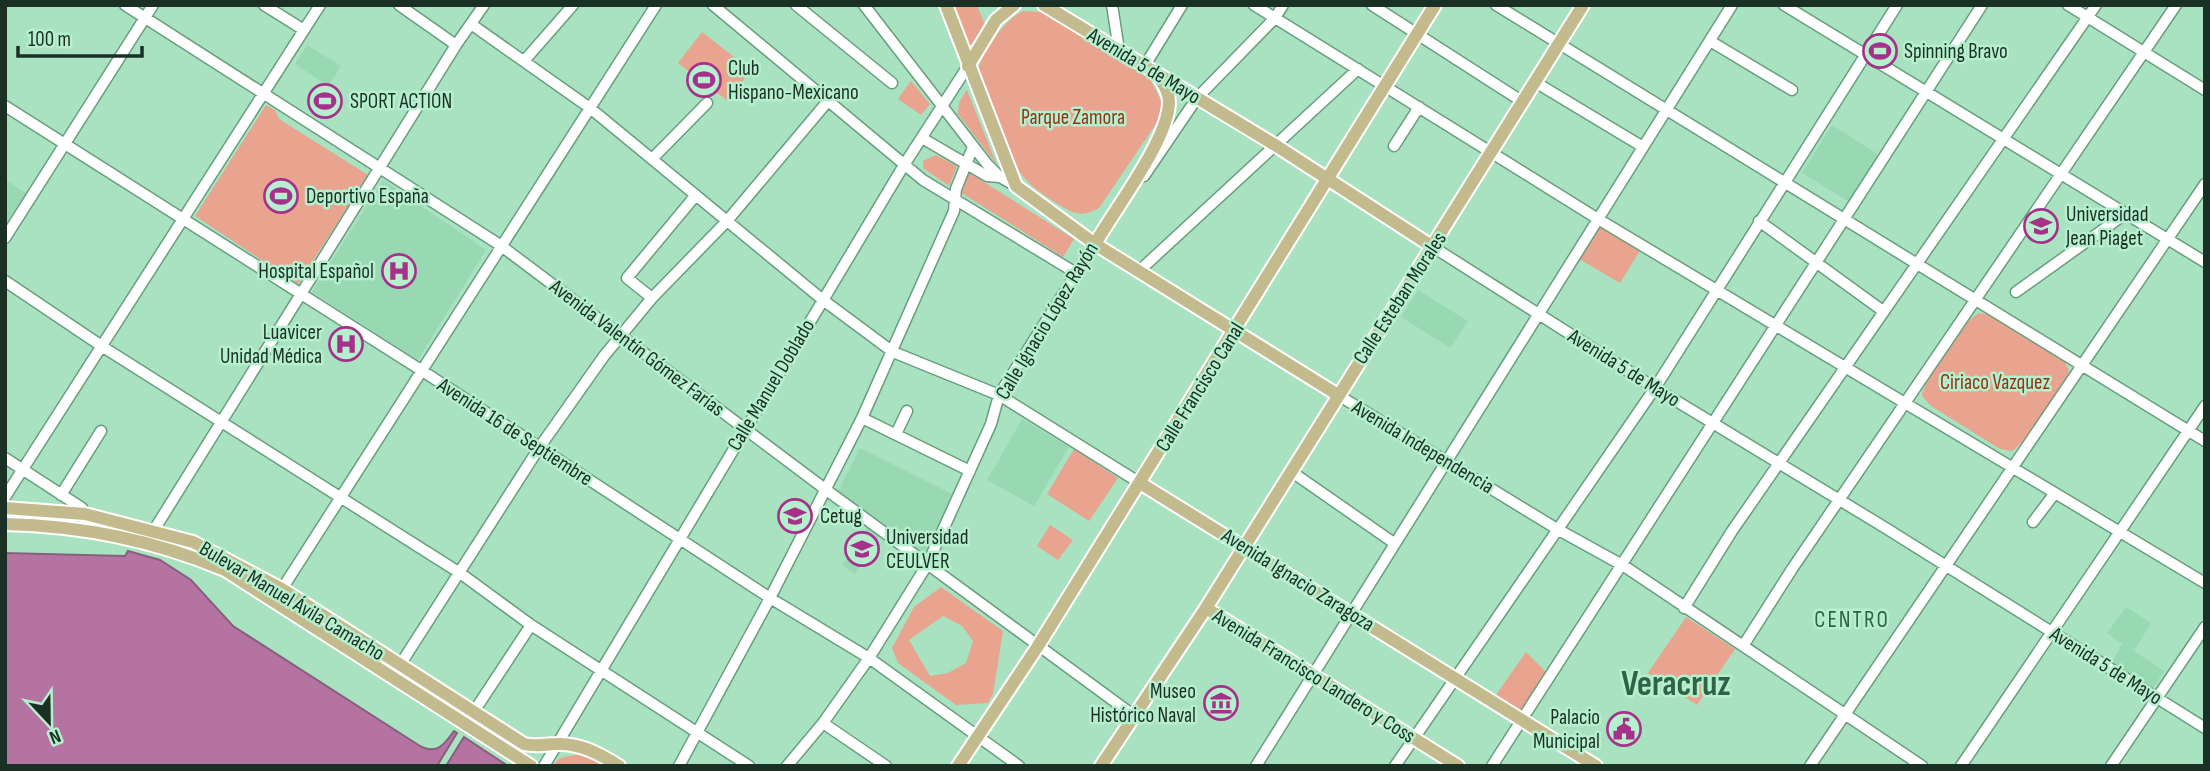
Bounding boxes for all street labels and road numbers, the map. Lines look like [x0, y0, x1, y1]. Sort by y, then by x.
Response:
street label: Avenida 5 de Mayo [1082, 22, 1205, 110]
street label: Calle Esteban Morales [1348, 227, 1452, 369]
street label: Calle Ignacio López Rayón [990, 238, 1104, 404]
street label: Avenida Valentín Gómez Farías [544, 273, 729, 422]
street label: Calle Manuel Doblado [722, 315, 820, 455]
street label: Calle Francisco Canal [1150, 318, 1250, 456]
street label: Avenida 5 de Mayo [1562, 323, 1685, 412]
street label: Avenida 16 de Septiembre [432, 372, 597, 491]
street label: Avenida Independencia [1347, 394, 1499, 499]
street label: Avenida Ignacio Zaragoza [1216, 522, 1379, 637]
street label: Bulevar Manuel Ávila Camacho [195, 536, 389, 666]
street label: Avenida Francisco Landero y Coss [1207, 603, 1420, 749]
street label: Avenida 5 de Mayo [2044, 621, 2167, 710]

